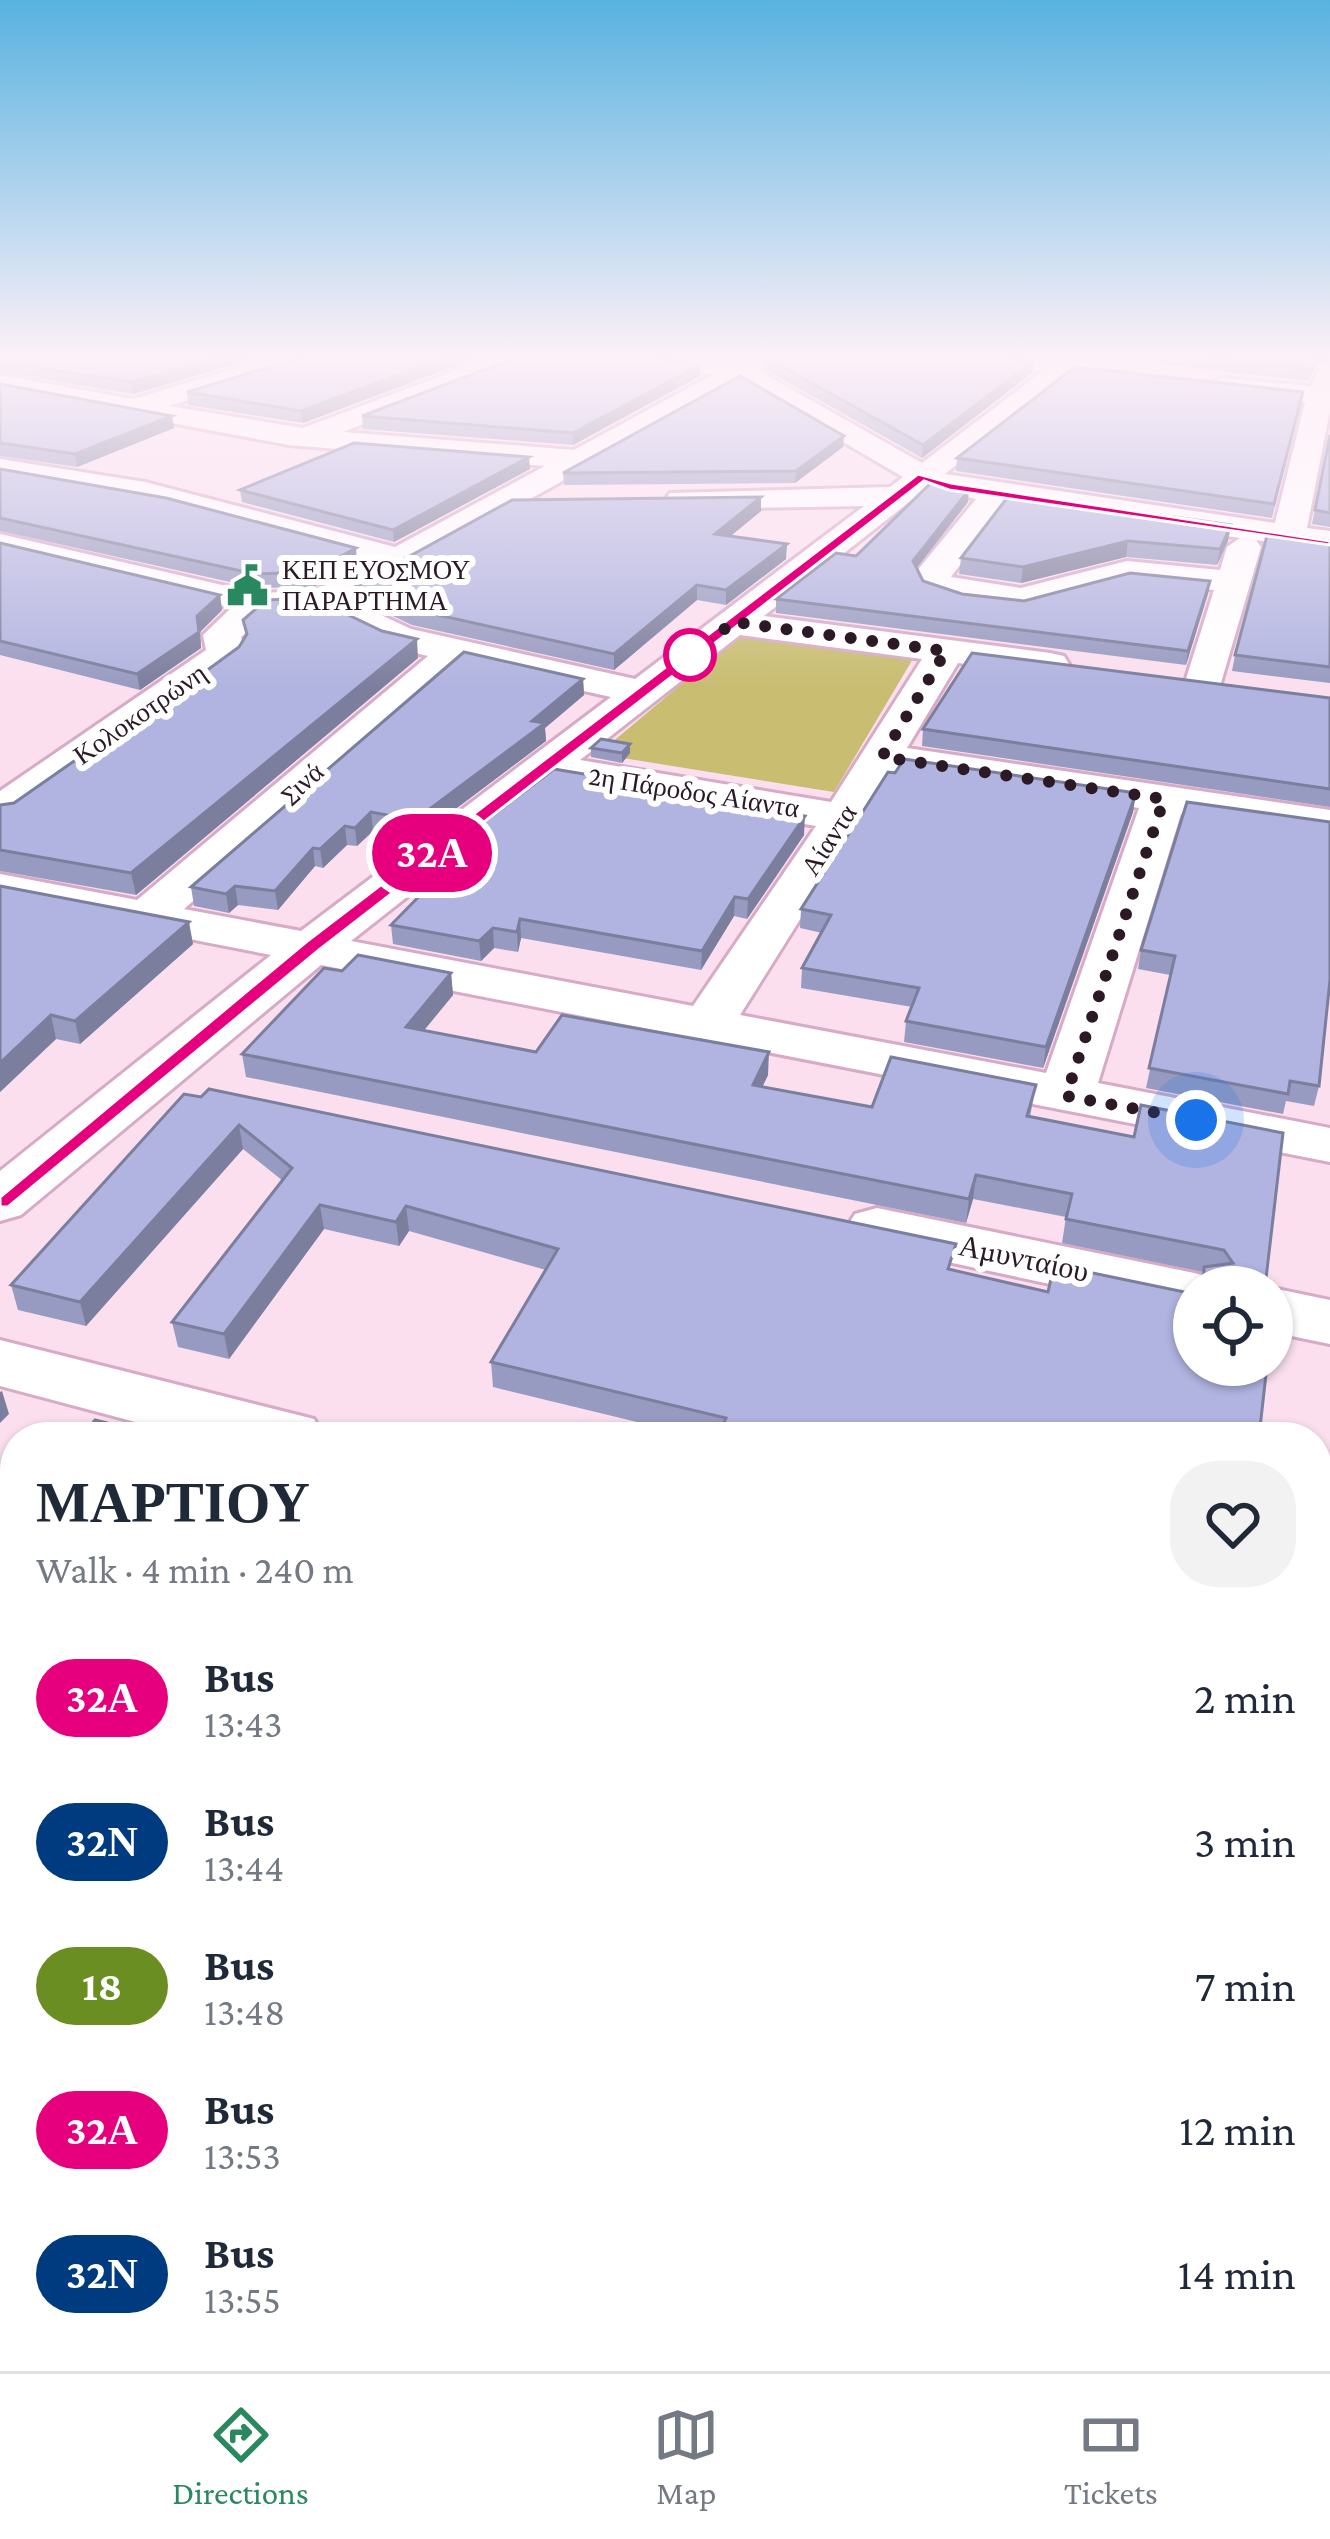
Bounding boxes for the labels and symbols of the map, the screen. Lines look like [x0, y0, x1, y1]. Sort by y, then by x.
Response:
place label: ΚΕΠ ΕΥΟΣΜΟΥ ΠΑΡΑΡΤΗΜΑ [282, 555, 470, 616]
public building icon: ΚΕΠ ΕΥΟΣΜΟΥ ΠΑΡΑΡΤΗΜΑ [225, 563, 271, 609]
unlabelled marker [665, 630, 715, 680]
street label: Κολοκοτρώνη [68, 657, 212, 771]
street label: Σινά [275, 756, 329, 810]
street label: 2η Πάροδος Αίαντα [587, 761, 801, 823]
street label: Αίαντα [795, 799, 863, 881]
line badge: 32Α [363, 814, 501, 892]
your location [1166, 1090, 1226, 1150]
street label: Αμυνταίου [956, 1228, 1092, 1289]

